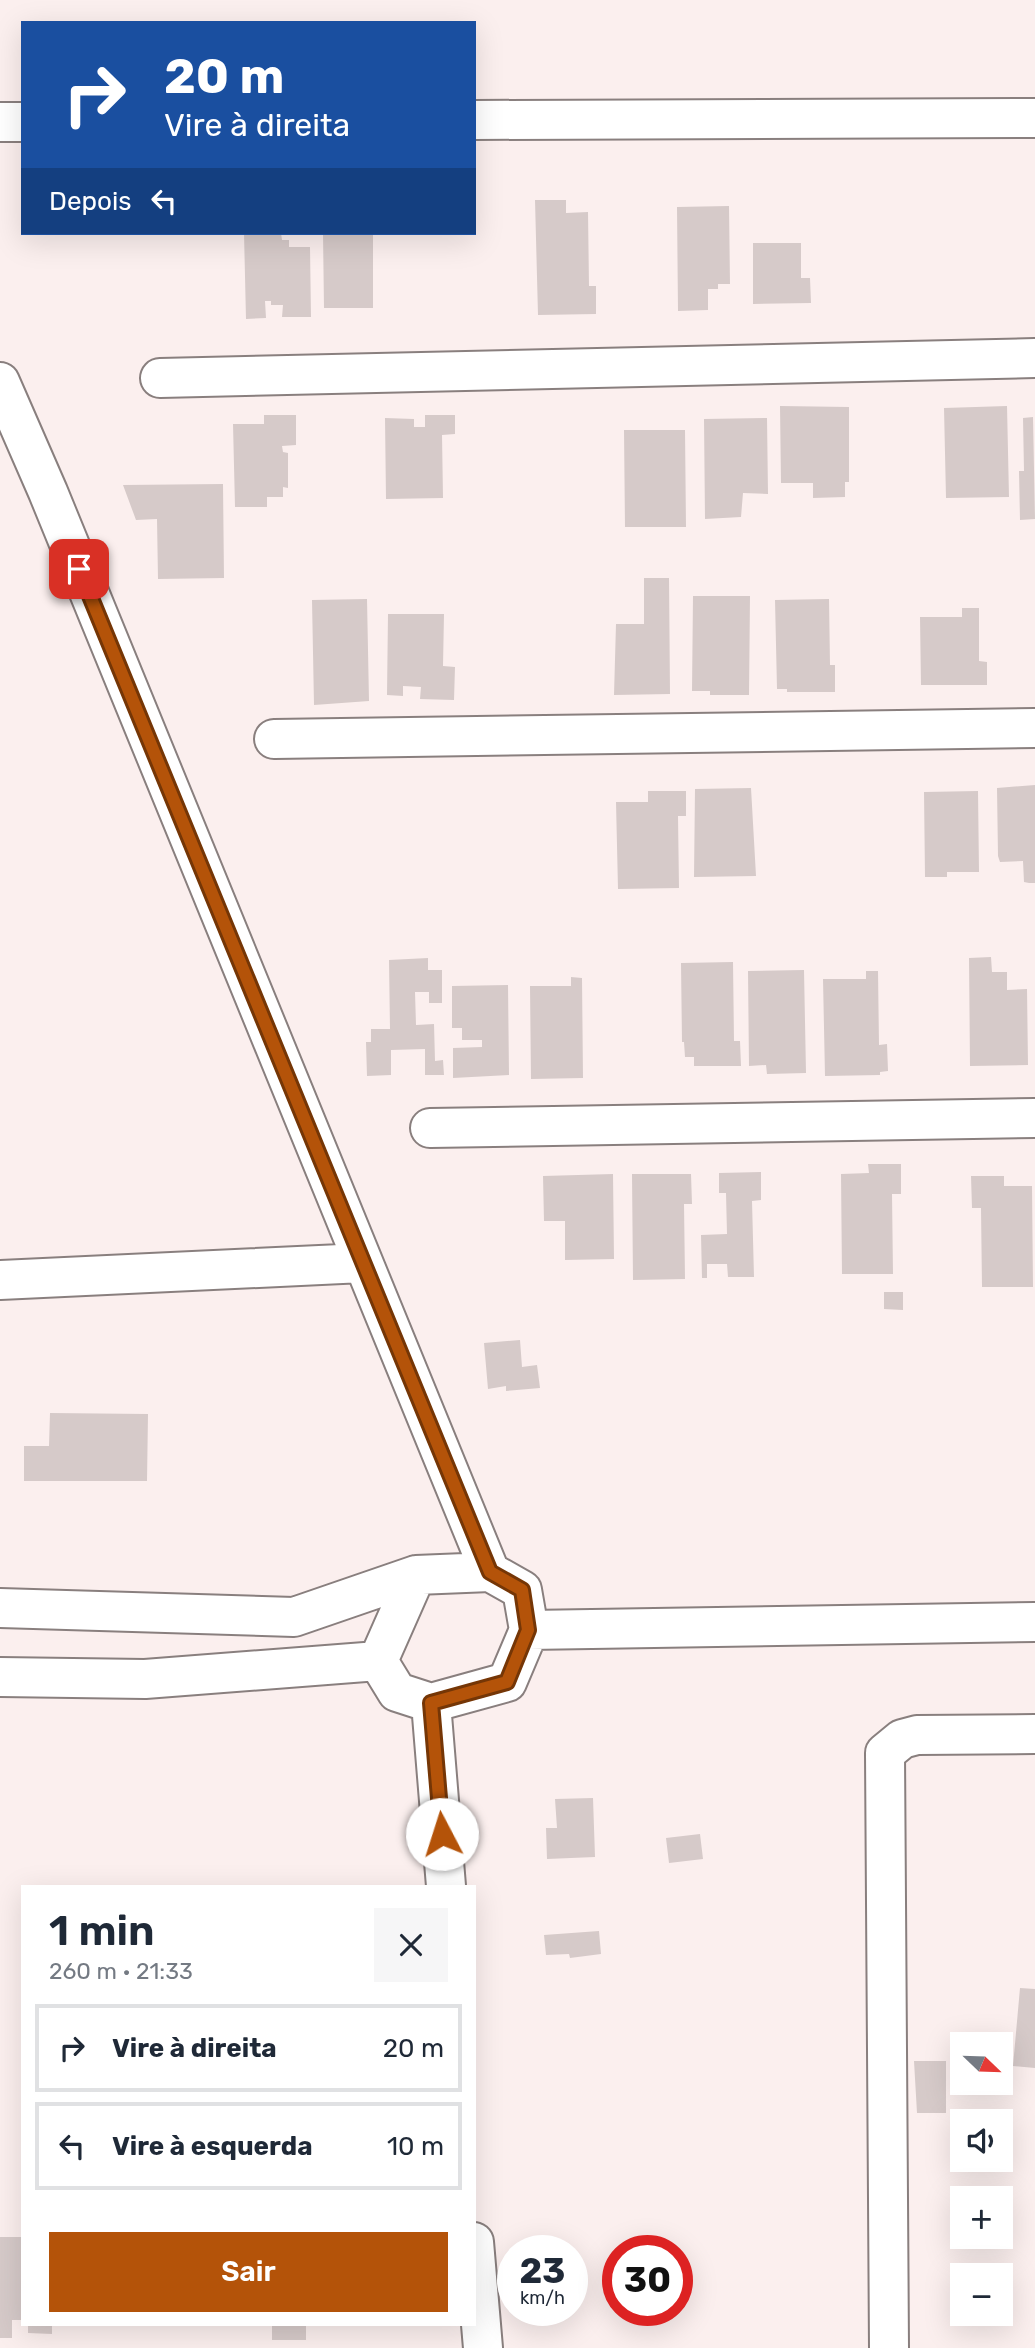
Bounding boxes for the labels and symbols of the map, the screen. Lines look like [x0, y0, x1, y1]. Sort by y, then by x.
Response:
pin [49, 539, 109, 599]
position arrow [405, 1797, 479, 1871]
north arrow [950, 2032, 1013, 2095]
speed limit sign: 30 [602, 2235, 693, 2326]

